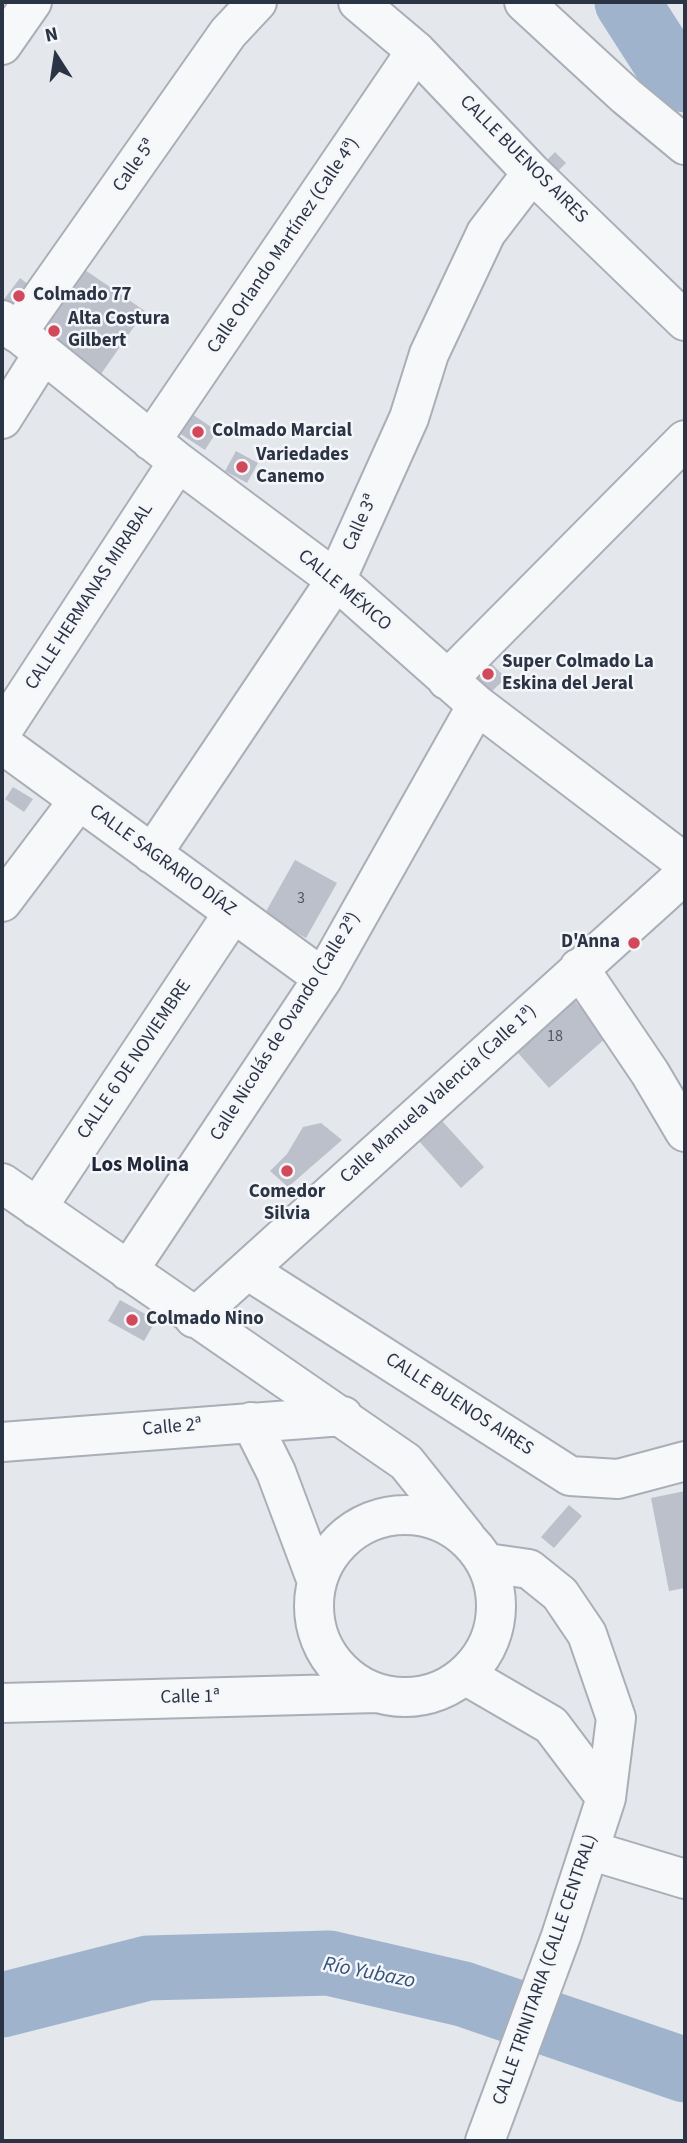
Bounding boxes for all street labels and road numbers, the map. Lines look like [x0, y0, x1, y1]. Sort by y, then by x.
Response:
street label: CALLE BUENOS AIRES [454, 91, 592, 229]
street label: Calle Orlando Martínez (Calle 4ª) [203, 134, 365, 358]
street label: Calle 5ª [109, 135, 161, 197]
street label: Calle 3ª [339, 491, 383, 555]
street label: CALLE HERMANAS MIRABAL [21, 499, 159, 695]
street label: CALLE MÉXICO [293, 545, 395, 637]
street label: CALLE SAGRARIO DÍAZ [84, 800, 240, 922]
street label: Calle Nicolás de Ovando (Calle 2ª) [206, 908, 366, 1146]
street label: CALLE 6 DE NOVIEMBRE [73, 976, 197, 1144]
street label: Calle Manuela Valencia (Calle 1ª) [336, 1001, 542, 1189]
street label: CALLE BUENOS AIRES [381, 1349, 537, 1461]
street label: Calle 2ª [141, 1414, 203, 1442]
street label: Calle 1ª [160, 1686, 220, 1710]
street label: CALLE TRINITARIA (CALLE CENTRAL) [489, 1832, 603, 2108]

